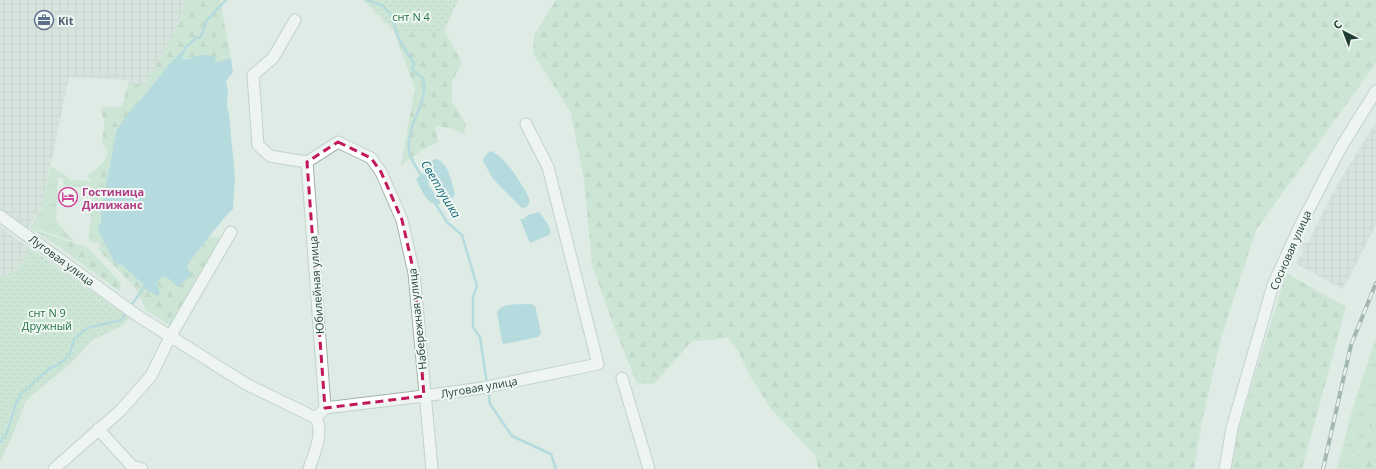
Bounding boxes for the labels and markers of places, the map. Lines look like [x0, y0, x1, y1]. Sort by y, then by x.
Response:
office icon: Kit [33, 9, 55, 31]
place label: Kit [58, 13, 74, 28]
place label: Гостиница Дилижанс [82, 184, 144, 212]
hotel icon: Гостиница Дилижанс [57, 186, 79, 208]

